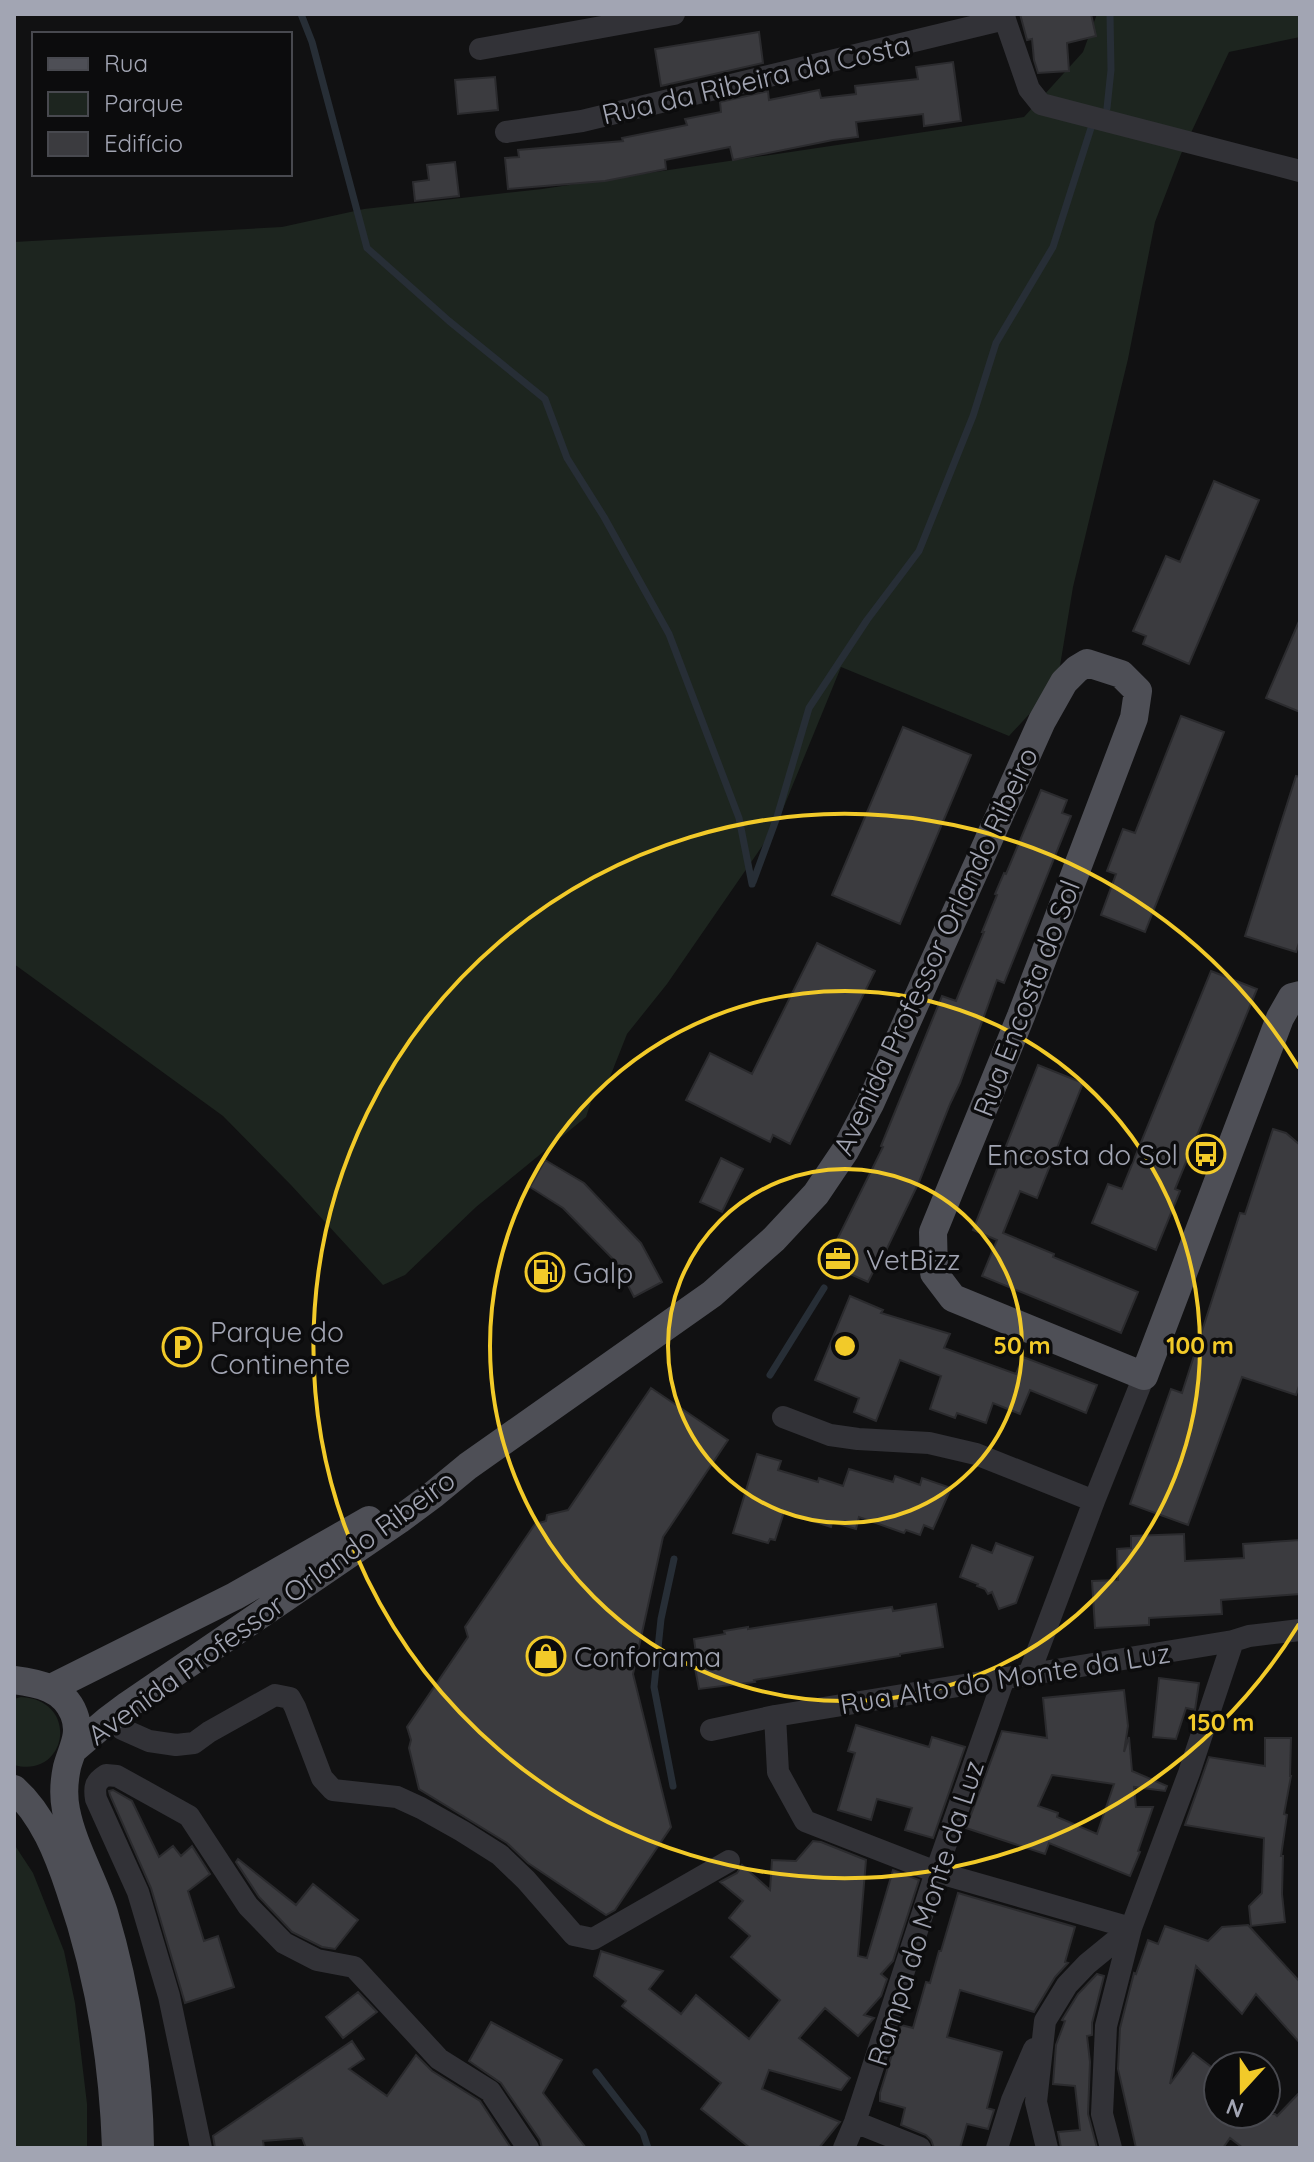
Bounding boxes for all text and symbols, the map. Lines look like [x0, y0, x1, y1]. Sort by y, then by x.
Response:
street label: Rua da Ribeira da Costa [598, 26, 914, 132]
legend [32, 32, 292, 176]
text: Rua [104, 48, 148, 78]
text: Parque [104, 88, 183, 118]
text: Edifício [104, 128, 183, 158]
street label: Avenida Professor Orlando Ribeiro [825, 742, 1045, 1160]
street label: Rua Encosta do Sol [965, 875, 1087, 1121]
bus stop icon: Encosta do Sol [1185, 1133, 1227, 1175]
place label: Encosta do Sol [987, 1137, 1178, 1172]
office icon: VetBizz [817, 1238, 859, 1280]
place label: VetBizz [866, 1242, 960, 1277]
fuel station icon: Galp [524, 1251, 566, 1293]
place label: Galp [573, 1255, 633, 1290]
place label: Parque do Continente [210, 1314, 350, 1381]
parking icon: Parque do Continente [161, 1326, 203, 1368]
text: 50 m [993, 1330, 1051, 1360]
text: 100 m [1166, 1330, 1234, 1360]
centre of rings [831, 1332, 859, 1360]
street label: Avenida Professor Orlando Ribeiro [80, 1462, 462, 1752]
shop icon: Conforama [525, 1635, 567, 1677]
street label: Rua Alto do Monte da Luz [837, 1635, 1173, 1721]
place label: Conforama [574, 1639, 721, 1674]
text: 150 m [1188, 1707, 1254, 1737]
street label: Rampa do Monte da Luz [859, 1756, 991, 2070]
north arrow [1202, 2050, 1282, 2130]
text: N [1222, 2093, 1247, 2125]

